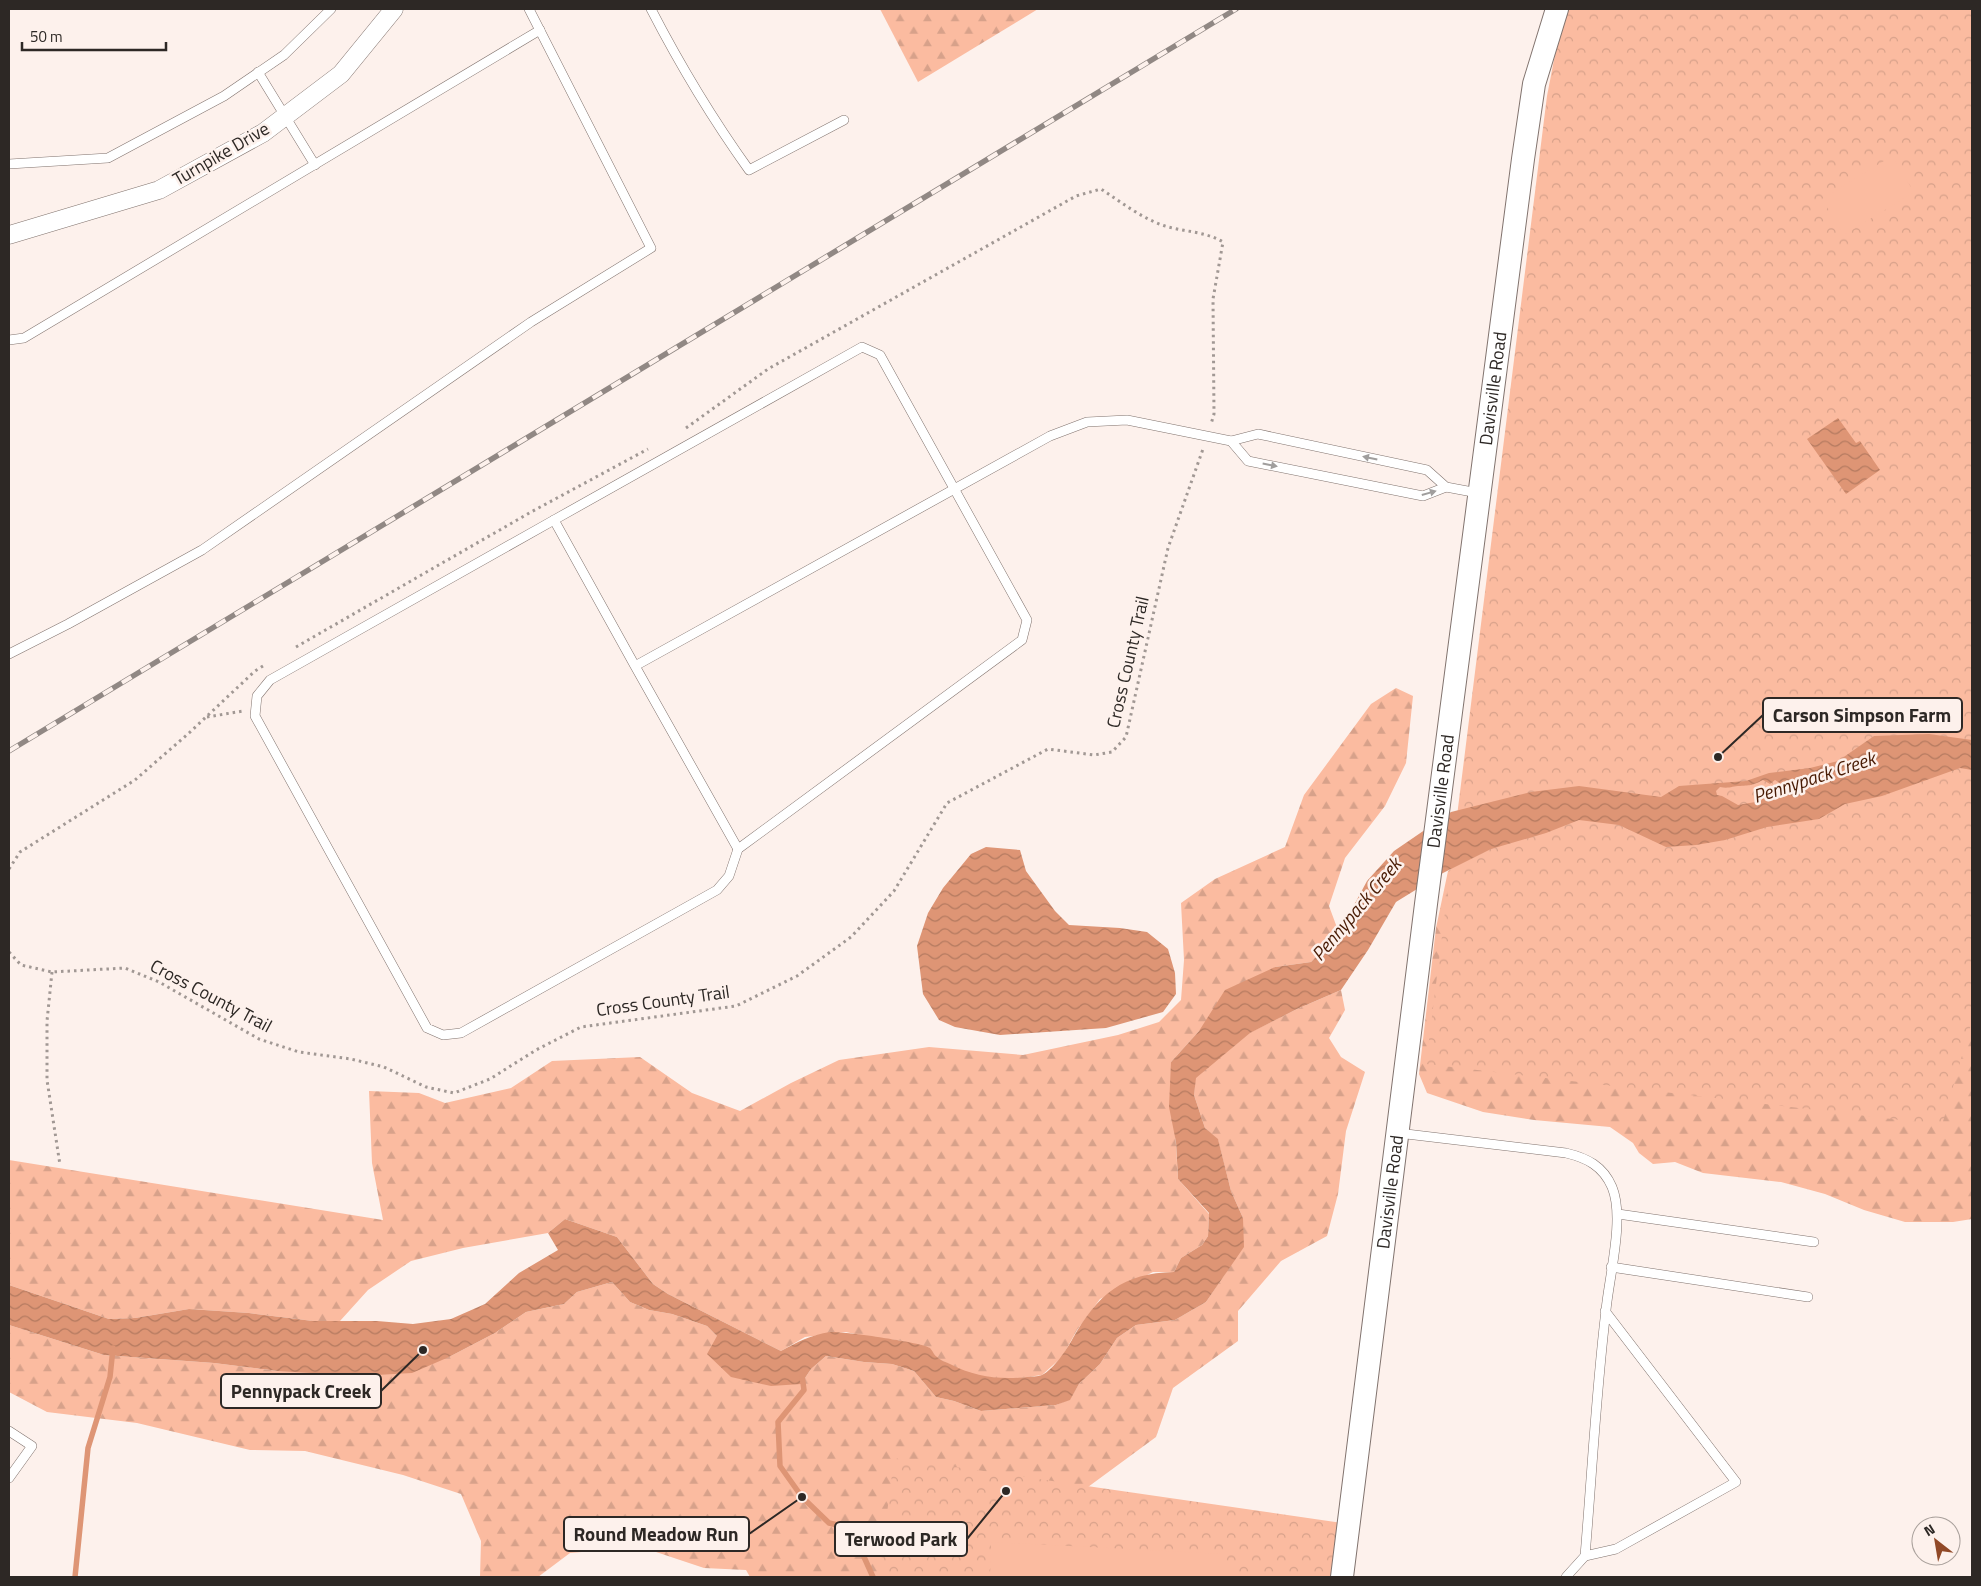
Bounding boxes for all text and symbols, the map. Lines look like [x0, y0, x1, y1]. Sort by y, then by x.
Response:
scale bar [22, 20, 166, 52]
text: 50 m [30, 25, 63, 48]
street label: Turnpike Drive [167, 115, 274, 192]
street label: Davisville Road [1472, 330, 1513, 447]
one-way arrow [1363, 454, 1378, 462]
one-way arrow [1263, 461, 1278, 469]
one-way arrow [1422, 488, 1437, 496]
street label: Cross County Trail [1099, 593, 1156, 730]
callout: Carson Simpson Farm [1763, 698, 1962, 732]
text: Carson Simpson Farm [1773, 700, 1951, 729]
street label: Davisville Road [1419, 733, 1461, 850]
water label: Pennypack Creek [1749, 742, 1881, 810]
water label: Pennypack Creek [1304, 849, 1409, 967]
street label: Cross County Trail [146, 952, 277, 1039]
street label: Cross County Trail [594, 978, 731, 1023]
street label: Davisville Road [1369, 1133, 1410, 1250]
callout: Pennypack Creek [221, 1374, 381, 1408]
text: Pennypack Creek [231, 1376, 371, 1405]
north arrow [1911, 1516, 1961, 1566]
callout: Round Meadow Run [564, 1517, 749, 1551]
text: N [1919, 1518, 1939, 1541]
text: Round Meadow Run [573, 1519, 739, 1548]
callout: Terwood Park [835, 1522, 967, 1556]
text: Terwood Park [845, 1524, 958, 1553]

